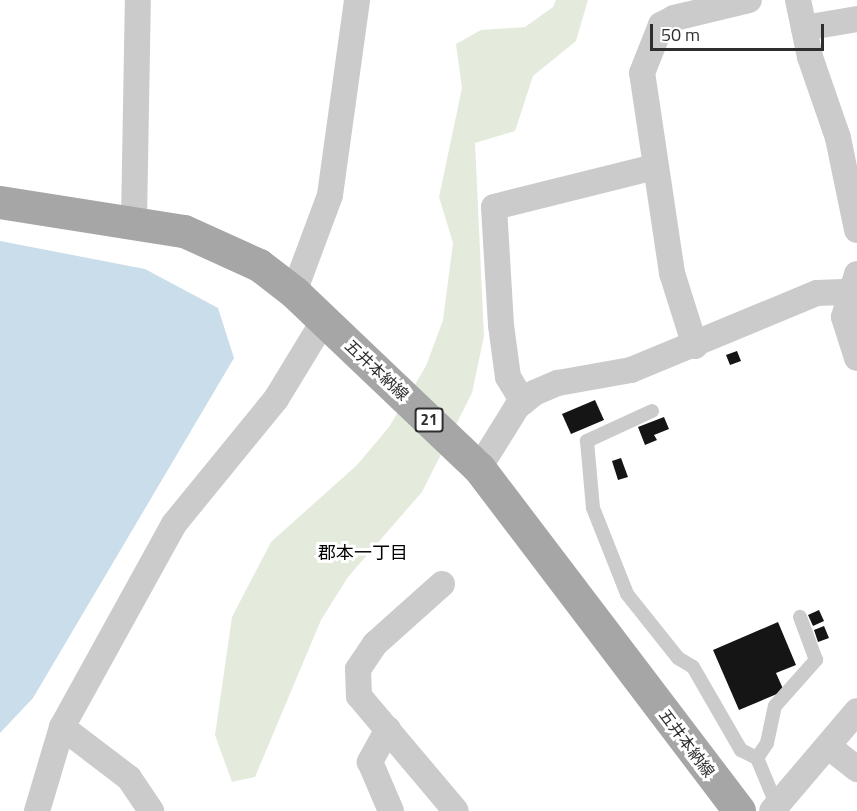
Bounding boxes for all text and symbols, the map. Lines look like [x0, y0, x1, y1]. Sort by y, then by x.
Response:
scale bar [653, 12, 827, 50]
text: 50 m [661, 21, 700, 48]
street label: 五井本納線 [341, 336, 413, 404]
road number: 21 [414, 408, 444, 432]
district label: 郡本一丁目 [318, 542, 408, 564]
street label: 五井本納線 [655, 705, 719, 781]

